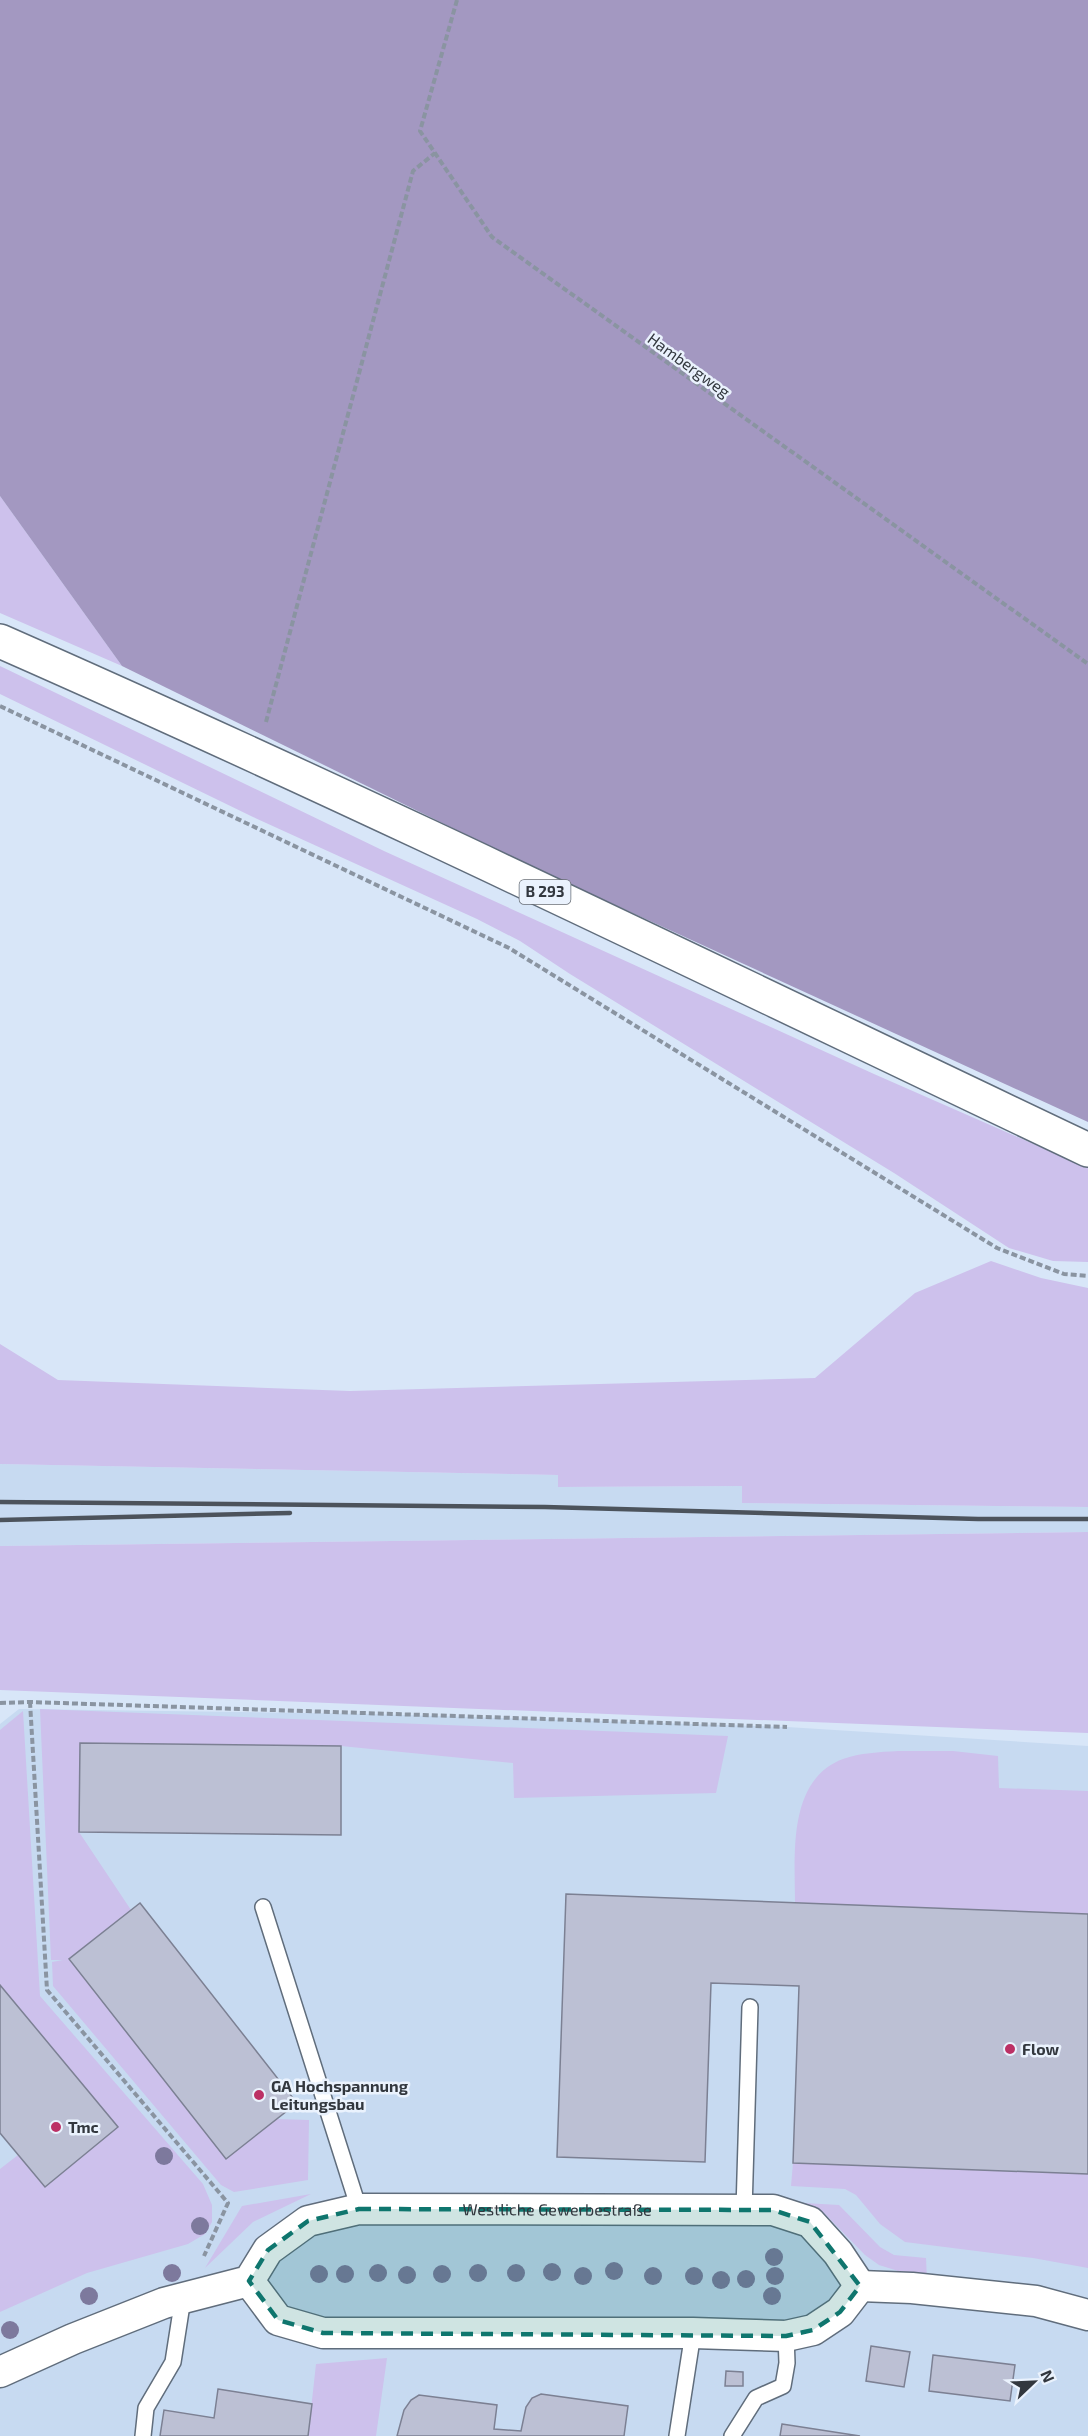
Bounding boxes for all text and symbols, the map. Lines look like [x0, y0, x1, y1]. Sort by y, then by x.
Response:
street label: Hambergweg [644, 328, 734, 401]
road number: B 293 [520, 880, 570, 904]
place label: Flow [1022, 2039, 1060, 2058]
marker: Flow [1003, 2042, 1017, 2056]
place label: GA Hochspannung Leitungsbau [271, 2076, 409, 2113]
marker: GA Hochspannung Leitungsbau [252, 2088, 266, 2102]
place label: Tmc [68, 2117, 99, 2136]
marker: Tmc [49, 2120, 63, 2134]
street label: Westliche Gewerbestraße [462, 2199, 652, 2219]
north arrow [1004, 2352, 1064, 2412]
text: N [1037, 2367, 1059, 2385]

